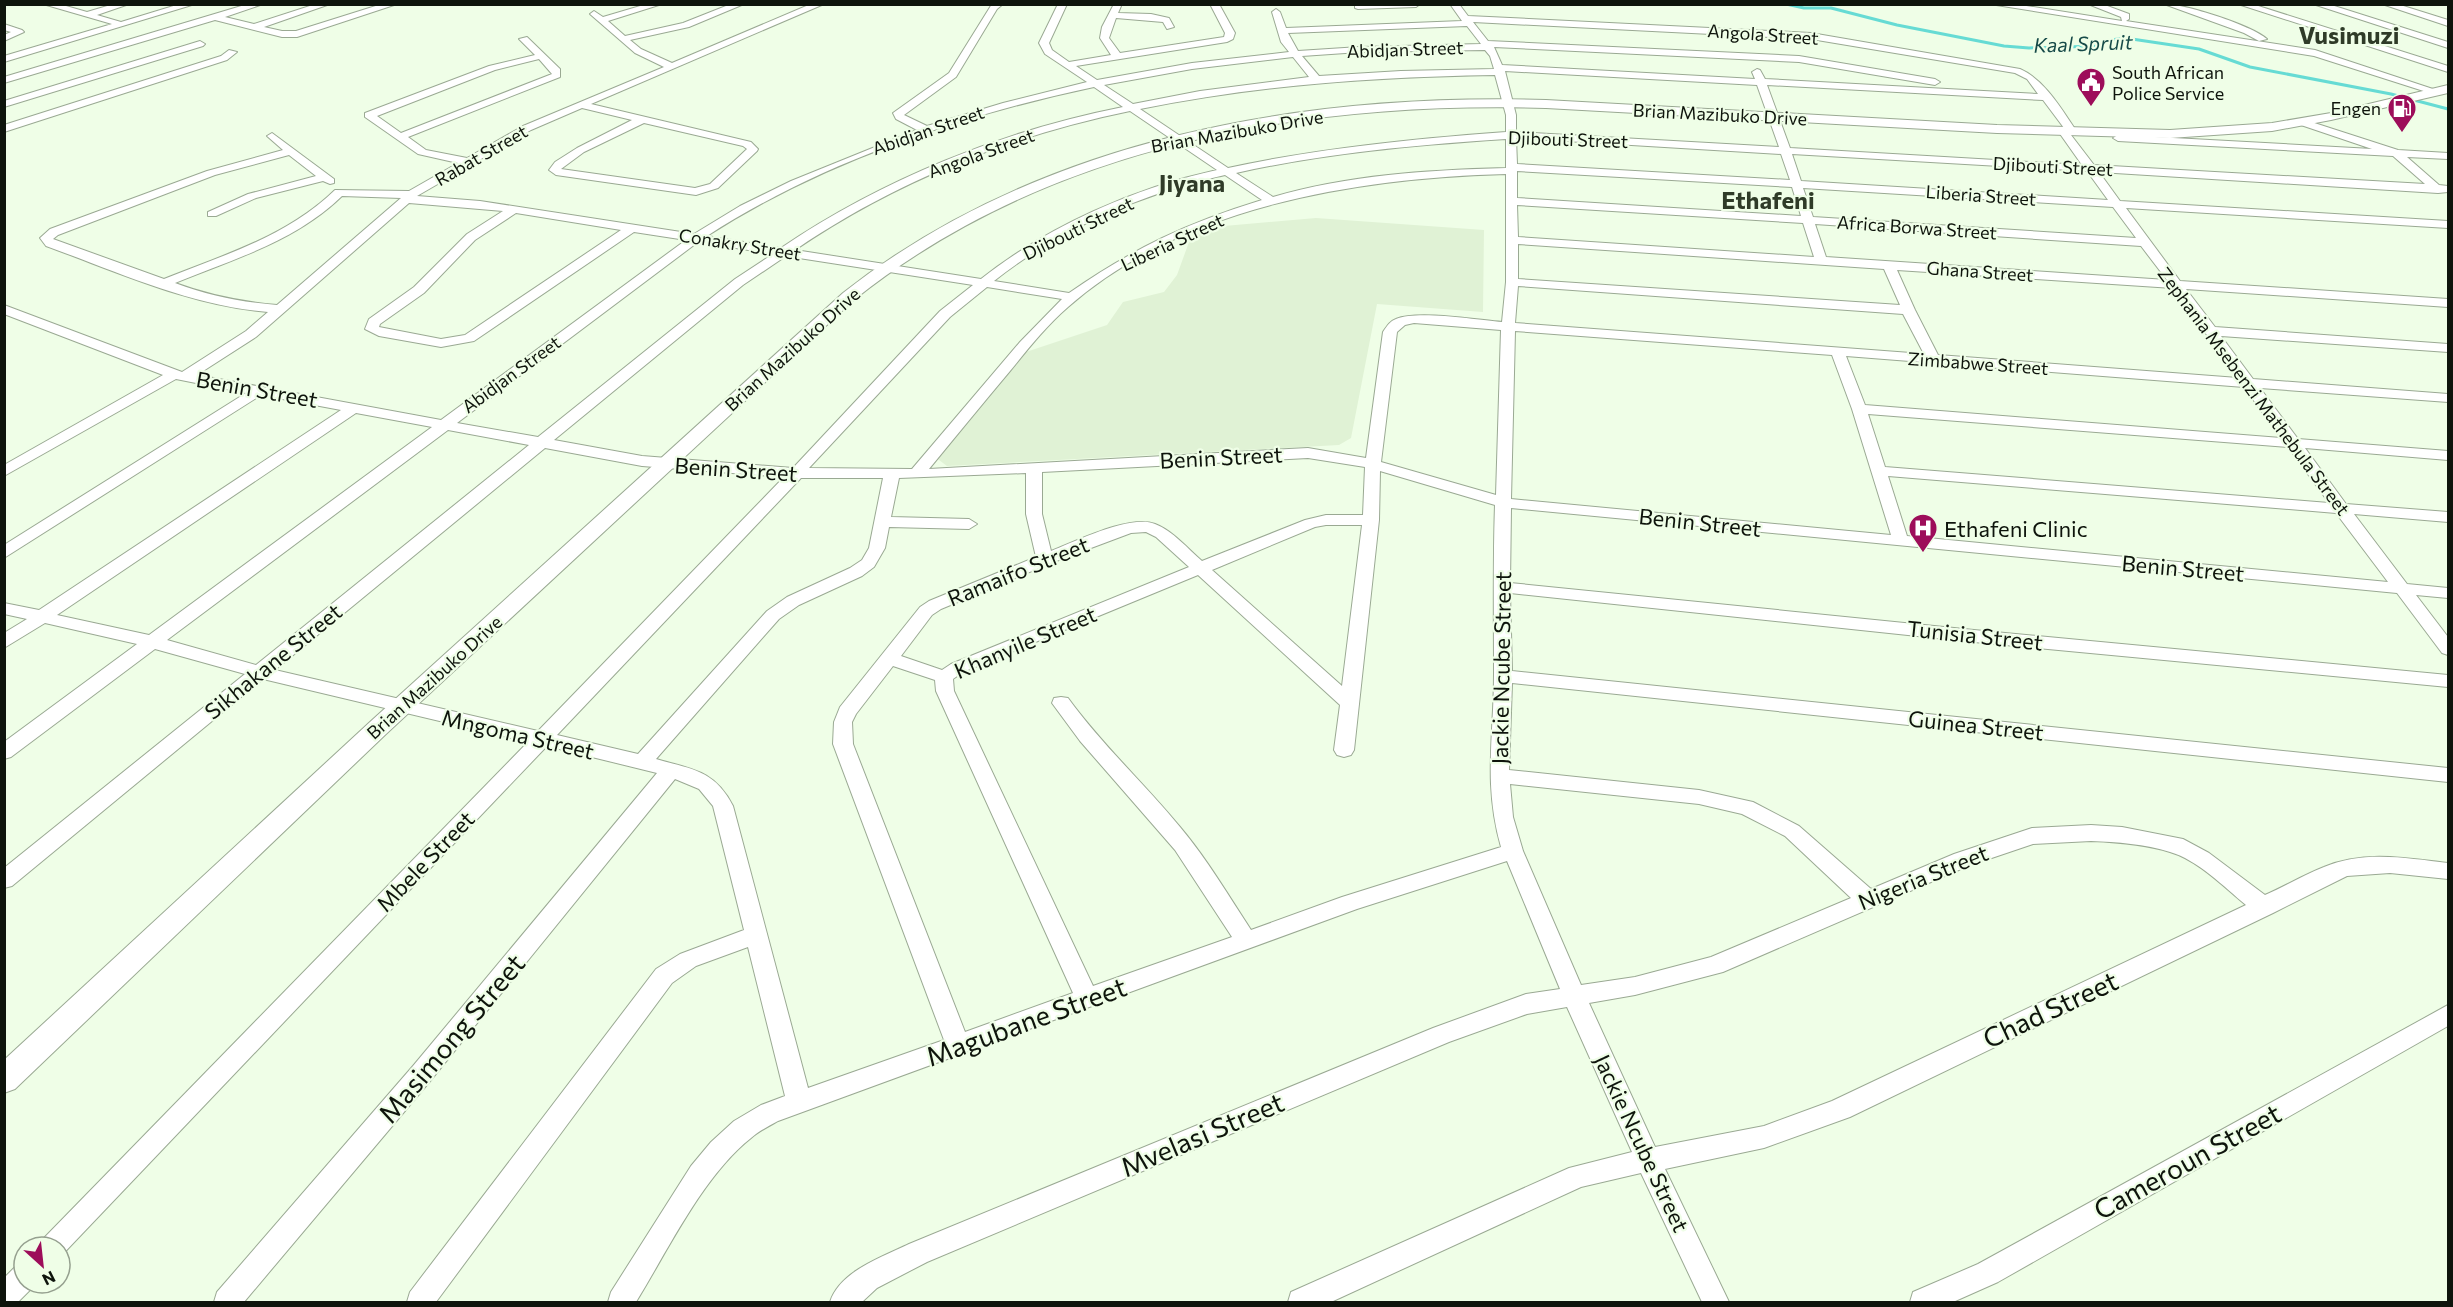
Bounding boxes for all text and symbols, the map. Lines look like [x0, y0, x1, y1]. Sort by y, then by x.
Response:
street label: Angola Street [1707, 19, 1819, 49]
district label: Vusimuzi [2298, 20, 2400, 49]
water label: Kaal Spruit [2033, 29, 2134, 57]
street label: Abidjan Street [1346, 36, 1464, 62]
place label: South African Police Service [2112, 61, 2224, 104]
public building icon: South African Police Service [2075, 66, 2107, 108]
fuel station icon: Engen [2386, 92, 2418, 134]
place label: Engen [2331, 97, 2381, 119]
street label: Brian Mazibuko Drive [1632, 98, 1808, 130]
street label: Abidjan Street [869, 101, 987, 159]
street label: Brian Mazibuko Drive [1149, 105, 1325, 157]
street label: Rabat Street [431, 120, 531, 190]
street label: Angola Street [925, 124, 1037, 182]
street label: Djibouti Street [1508, 126, 1628, 152]
street label: Djibouti Street [1992, 152, 2114, 180]
district label: Jiyana [1159, 168, 1225, 197]
street label: Liberia Street [1925, 180, 2037, 210]
district label: Ethafeni [1721, 185, 1815, 214]
street label: Djibouti Street [1019, 192, 1137, 264]
street label: Liberia Street [1117, 209, 1227, 275]
street label: Africa Borwa Street [1836, 210, 1998, 244]
street label: Conakry Street [677, 223, 803, 265]
street label: Ghana Street [1926, 256, 2034, 286]
street label: Zephania Msebenzi Mathebula Street [2153, 263, 2355, 519]
street label: Brian Mazibuko Drive [720, 282, 864, 416]
street label: Abidjan Street [457, 331, 565, 417]
street label: Zimbabwe Street [1907, 347, 2049, 379]
street label: Benin Street [194, 365, 320, 413]
street label: Benin Street [1159, 440, 1283, 474]
street label: Benin Street [674, 451, 798, 487]
street label: Benin Street [1637, 502, 1763, 542]
hospital icon: Ethafeni Clinic [1907, 512, 1939, 554]
place label: Ethafeni Clinic [1944, 515, 2088, 542]
street label: Ramaifo Street [943, 530, 1093, 612]
street label: Benin Street [2121, 549, 2245, 587]
street label: Jackie Ncube Street [1486, 571, 1516, 765]
street label: Sikhakane Street [199, 597, 347, 725]
street label: Khanyile Street [950, 600, 1100, 684]
street label: Brian Mazibuko Drive [362, 610, 506, 744]
street label: Tunisia Street [1906, 614, 2044, 656]
street label: Mngoma Street [439, 703, 597, 765]
street label: Guinea Street [1907, 704, 2045, 746]
street label: Mbele Street [370, 805, 480, 917]
street label: Nigeria Street [1854, 839, 1992, 915]
street label: Masimong Street [371, 947, 531, 1129]
street label: Chad Street [1977, 963, 2123, 1055]
street label: Magubane Street [921, 969, 1131, 1073]
street label: Jackie Ncube Street [1589, 1050, 1695, 1236]
street label: Mvelasi Street [1115, 1085, 1289, 1183]
street label: Cameroun Street [2088, 1096, 2286, 1226]
north arrow [12, 1235, 72, 1295]
text: N [39, 1268, 59, 1290]

